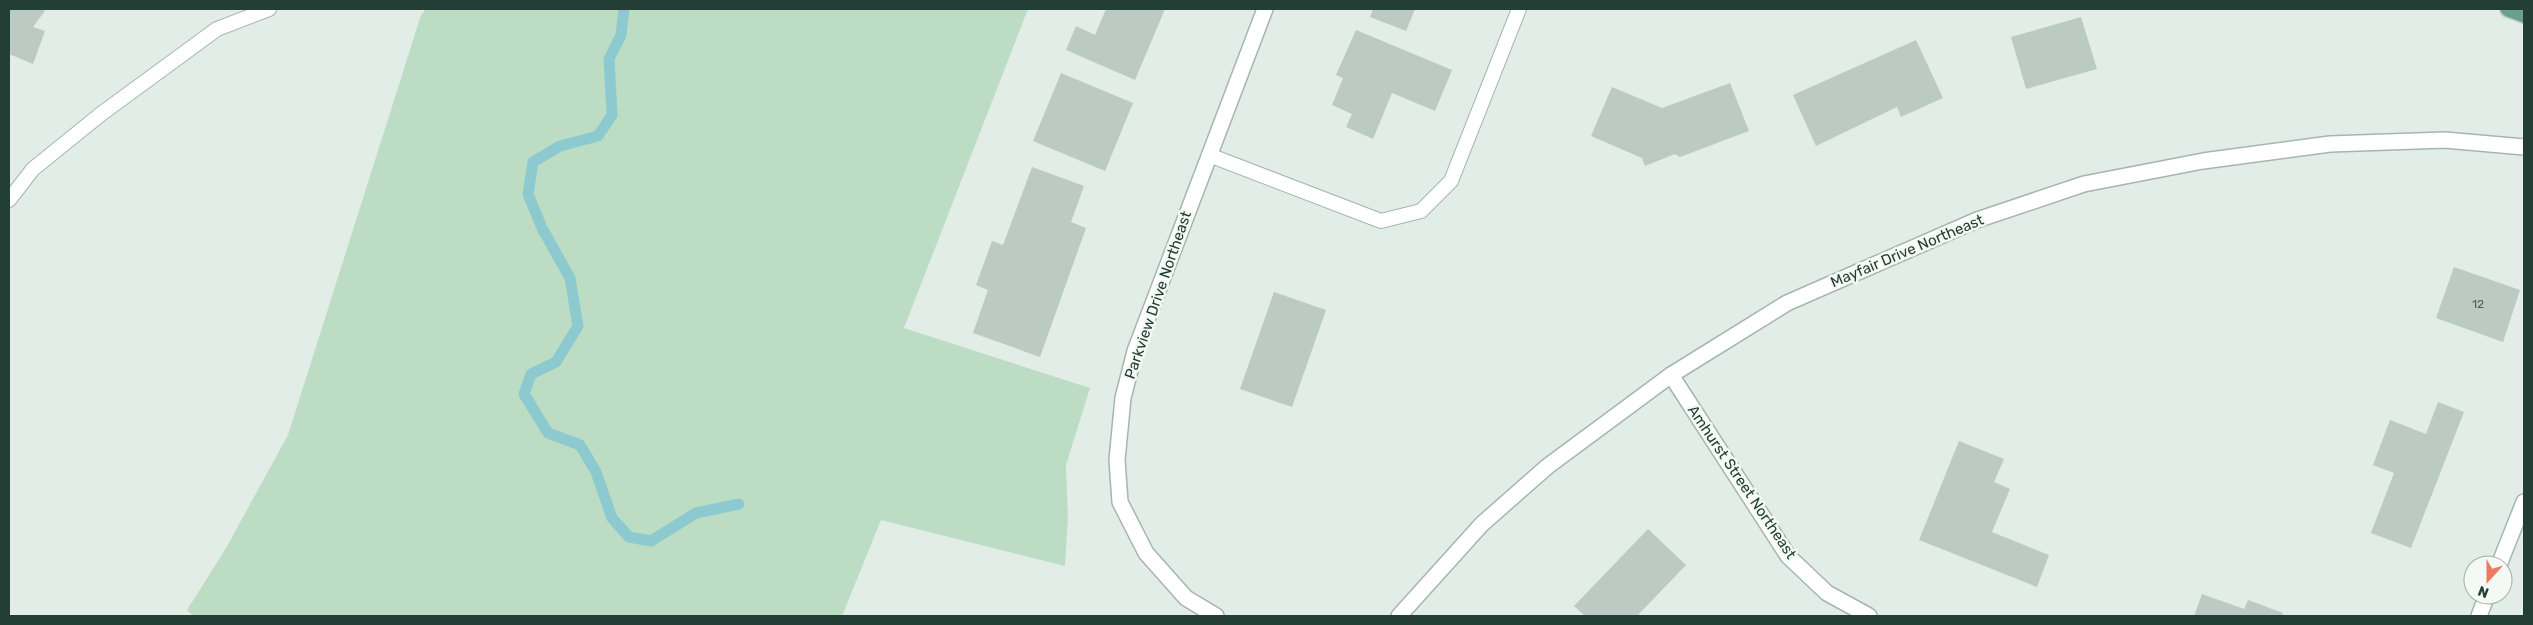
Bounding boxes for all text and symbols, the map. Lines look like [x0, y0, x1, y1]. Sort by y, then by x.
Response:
street label: Parkview Drive Northeast [1121, 209, 1195, 381]
street label: Mayfair Drive Northeast [1828, 211, 1986, 291]
house number: 12 [2472, 297, 2484, 311]
street label: Amhurst Street Northeast [1684, 402, 1800, 562]
north arrow [2463, 555, 2513, 605]
text: N [2476, 582, 2491, 601]

